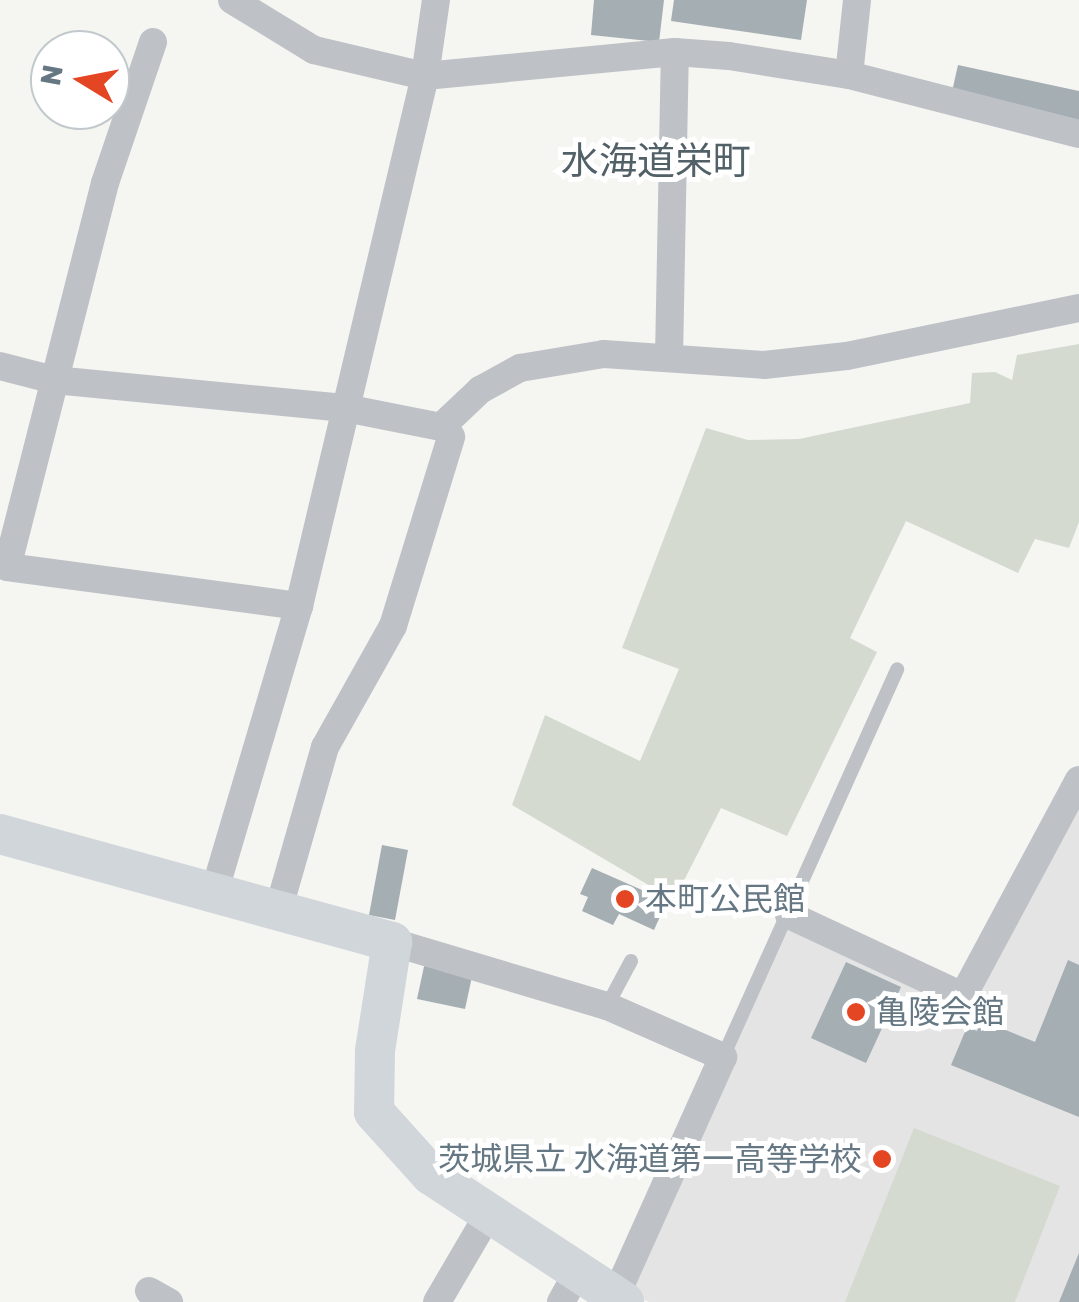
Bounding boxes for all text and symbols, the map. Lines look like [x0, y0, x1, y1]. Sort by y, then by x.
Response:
north arrow [30, 30, 130, 130]
text: N [34, 62, 70, 88]
district label: 水海道栄町 [561, 139, 751, 185]
place label: 本町公民館 [645, 880, 805, 918]
marker: 本町公民館 [614, 888, 636, 910]
place label: 亀陵会館 [876, 993, 1004, 1031]
marker: 亀陵会館 [845, 1001, 867, 1023]
place label: 茨城県立 水海道第一高等学校 [438, 1140, 862, 1178]
marker: 茨城県立 水海道第一高等学校 [871, 1148, 893, 1170]

